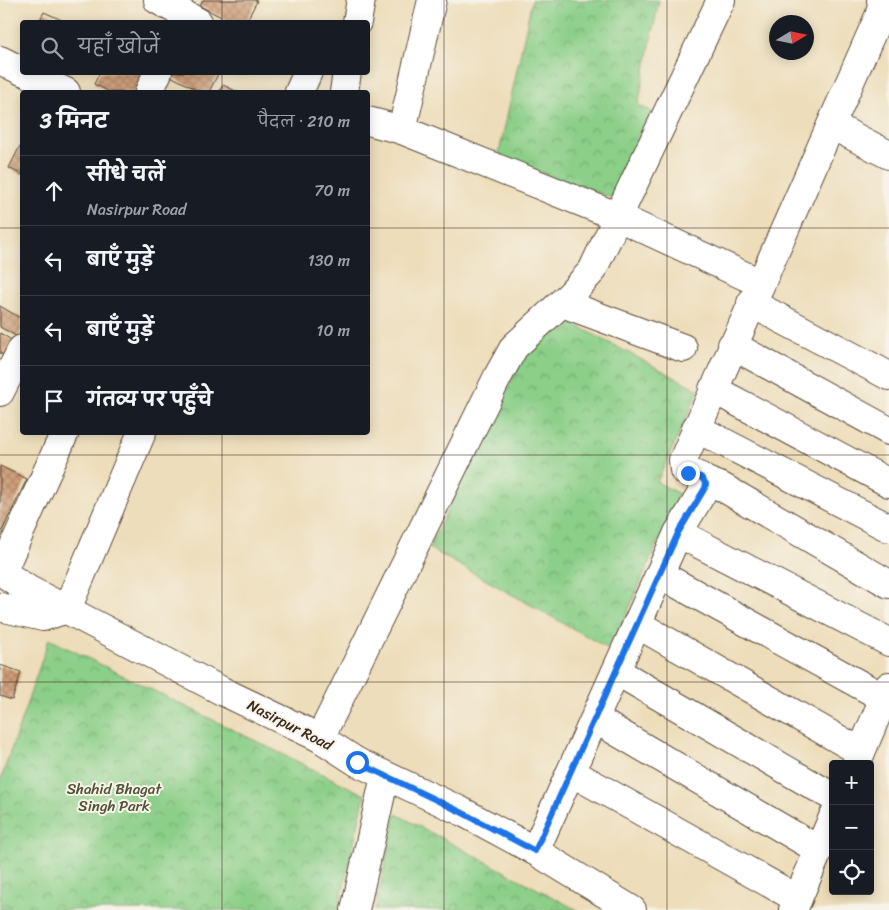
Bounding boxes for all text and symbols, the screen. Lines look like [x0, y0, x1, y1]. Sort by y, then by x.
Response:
north arrow [769, 15, 814, 60]
search box [20, 20, 370, 75]
text: यहाँ खोजें [78, 30, 160, 63]
icon: search [38, 34, 66, 62]
text: 3 मिनट [40, 102, 108, 140]
text: पैदल · 210 m [258, 107, 350, 136]
text: सीधे चलें [87, 158, 165, 191]
text: 70 m [314, 176, 350, 205]
icon: ahead [40, 177, 68, 205]
text: Nasirpur Road [87, 195, 187, 224]
text: बाएँ मुड़ें [87, 243, 154, 276]
text: 130 m [308, 246, 350, 275]
icon: left [40, 247, 68, 275]
text: बाएँ मुड़ें [87, 313, 154, 346]
text: 10 m [317, 316, 350, 345]
icon: left [40, 317, 68, 345]
text: गंतव्य पर पहुँचे [87, 383, 212, 416]
icon: arrive [40, 387, 68, 415]
route end [677, 462, 700, 485]
street label: Nasirpur Road [243, 692, 338, 758]
route start [346, 751, 369, 774]
map controls [829, 760, 874, 895]
button: + [829, 760, 874, 805]
park label: Shahid Bhagat Singh Park [67, 776, 162, 819]
button: − [829, 805, 874, 850]
button: locate [829, 850, 874, 895]

